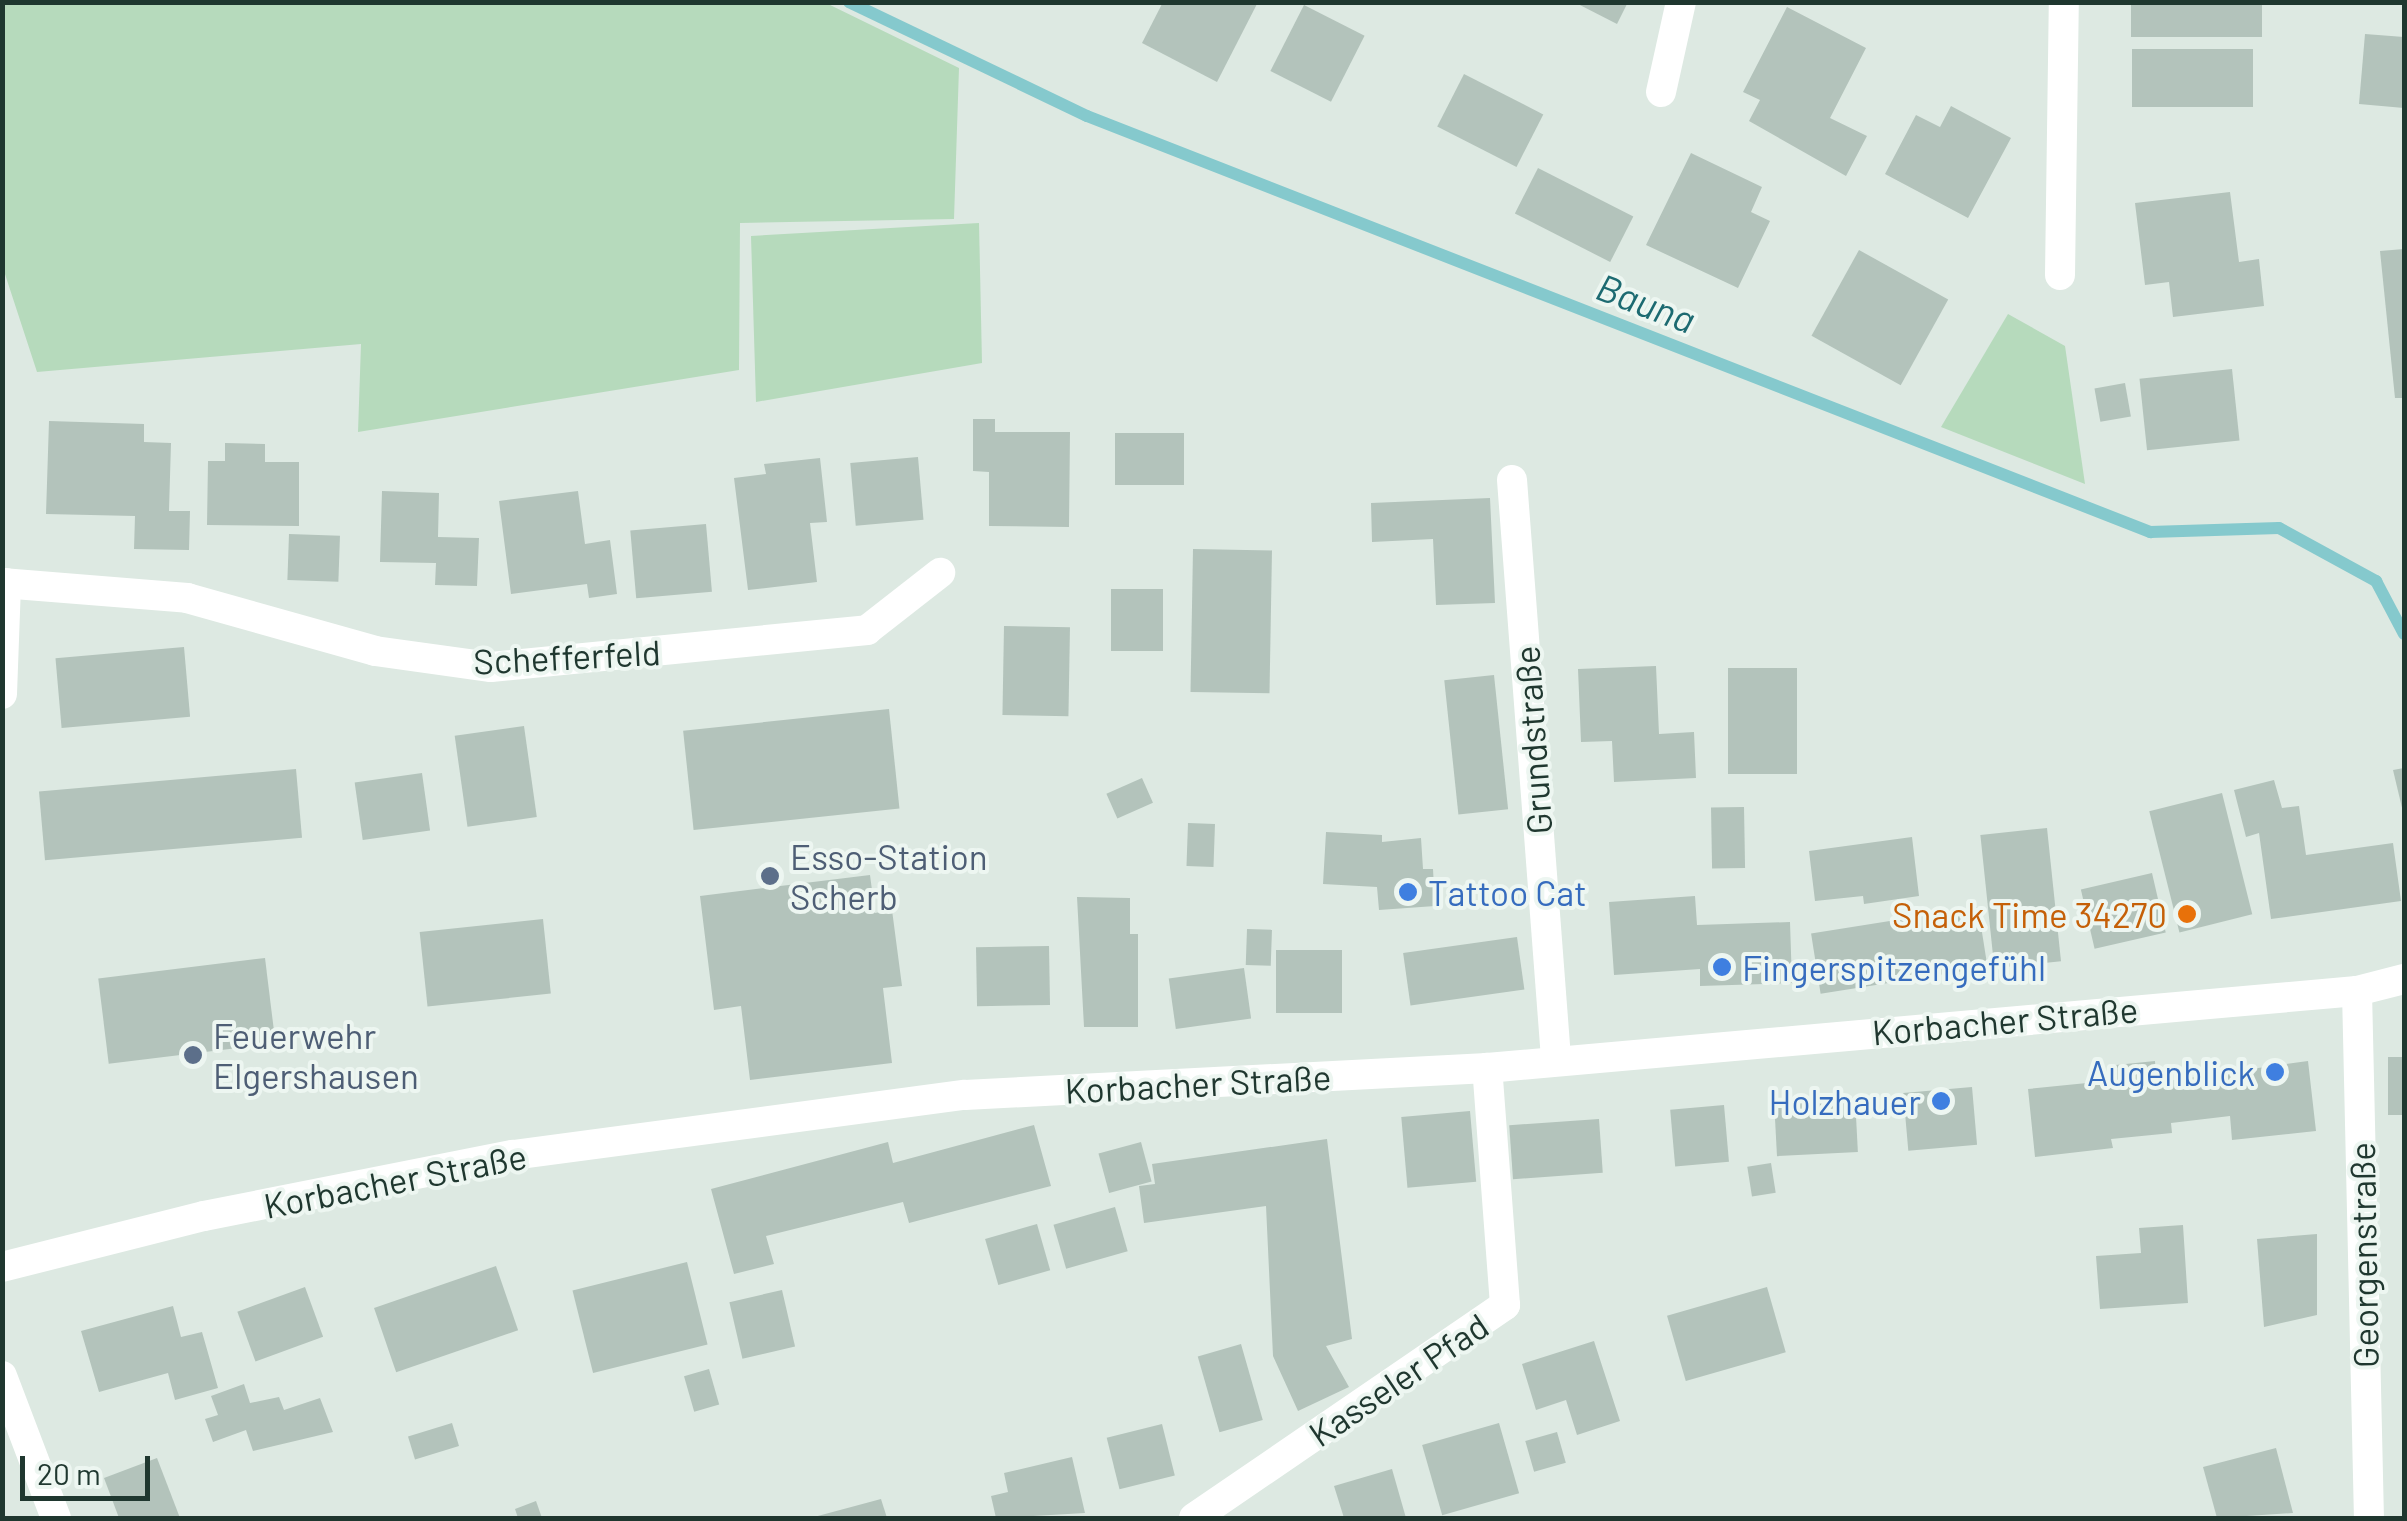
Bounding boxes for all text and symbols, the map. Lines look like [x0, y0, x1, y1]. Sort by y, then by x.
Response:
water label: Bauna [1590, 263, 1702, 343]
street label: Schefferfeld [472, 630, 662, 682]
street label: Grundstraße [1504, 644, 1560, 836]
place label: Esso-Station Scherb [790, 835, 988, 917]
marker: Esso-Station Scherb [759, 865, 781, 887]
place label: Tattoo Cat [1428, 871, 1587, 913]
marker: Tattoo Cat [1397, 881, 1419, 903]
place label: Snack Time 34270 [1892, 893, 2167, 935]
marker: Snack Time 34270 [2176, 903, 2198, 925]
place label: Fingerspitzengefühl [1742, 946, 2046, 988]
marker: Fingerspitzengefühl [1711, 956, 1733, 978]
street label: Korbacher Straße [1870, 987, 2140, 1053]
place label: Feuerwehr Elgershausen [213, 1014, 419, 1096]
marker: Feuerwehr Elgershausen [182, 1044, 204, 1066]
place label: Augenblick [2087, 1051, 2255, 1093]
street label: Korbacher Straße [1064, 1055, 1332, 1111]
marker: Augenblick [2264, 1061, 2286, 1083]
place label: Holzhauer [1769, 1080, 1921, 1122]
marker: Holzhauer [1930, 1090, 1952, 1112]
street label: Korbacher Straße [260, 1134, 530, 1226]
street label: Georgenstraße [2340, 1142, 2386, 1368]
street label: Kasseler Pfad [1300, 1304, 1496, 1454]
scale bar [25, 1436, 155, 1498]
text: 20 m [37, 1455, 101, 1491]

